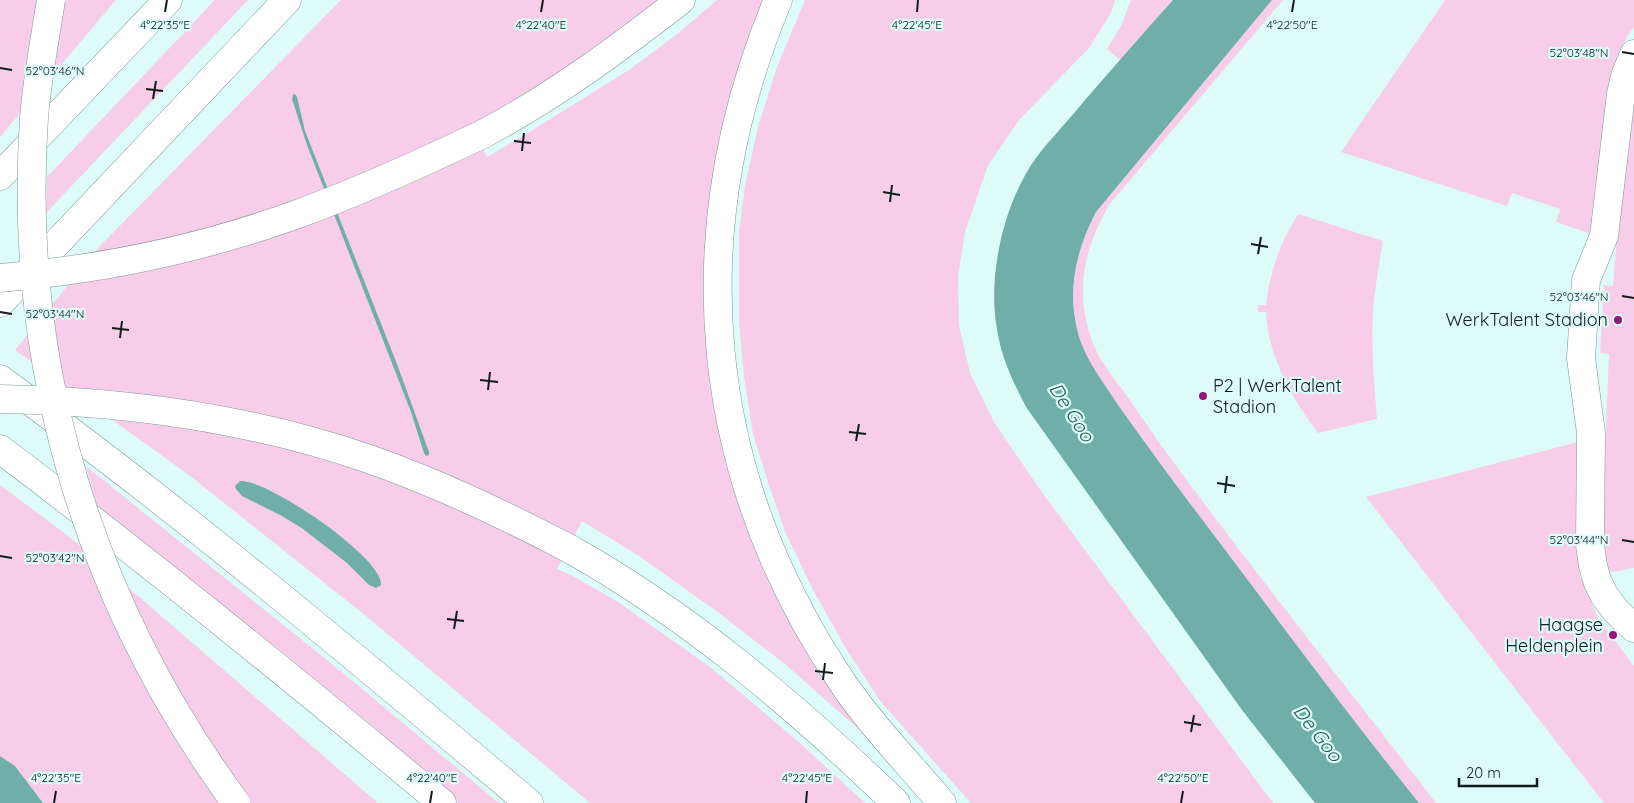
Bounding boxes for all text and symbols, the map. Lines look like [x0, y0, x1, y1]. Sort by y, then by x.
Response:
text: 4°22'35"E [140, 17, 190, 32]
text: 4°22'40"E [516, 17, 567, 32]
text: 4°22'45"E [892, 17, 942, 32]
text: 4°22'50"E [1266, 17, 1318, 32]
text: 52°03'48"N [1549, 45, 1609, 60]
text: 52°03'46"N [25, 63, 85, 78]
text: 52°03'46"N [1549, 289, 1609, 304]
text: 52°03'44"N [26, 306, 84, 321]
place label: WerkTalent Stadion [1445, 308, 1608, 331]
marker: WerkTalent Stadion [1612, 314, 1624, 326]
place label: P2 | WerkTalent Stadion [1213, 374, 1342, 418]
water label: De Goo [1044, 378, 1101, 447]
marker: P2 | WerkTalent Stadion [1197, 390, 1209, 402]
text: 52°03'44"N [1550, 532, 1608, 547]
text: 52°03'42"N [25, 550, 85, 565]
place label: Haagse Heldenplein [1505, 613, 1603, 657]
marker: Haagse Heldenplein [1607, 629, 1619, 641]
water label: De Goo [1288, 700, 1349, 768]
scale bar [1459, 756, 1536, 788]
text: 20 m [1466, 763, 1501, 782]
text: 4°22'35"E [31, 770, 81, 785]
text: 4°22'40"E [407, 770, 458, 785]
text: 4°22'45"E [782, 770, 832, 785]
text: 4°22'50"E [1157, 770, 1209, 785]

